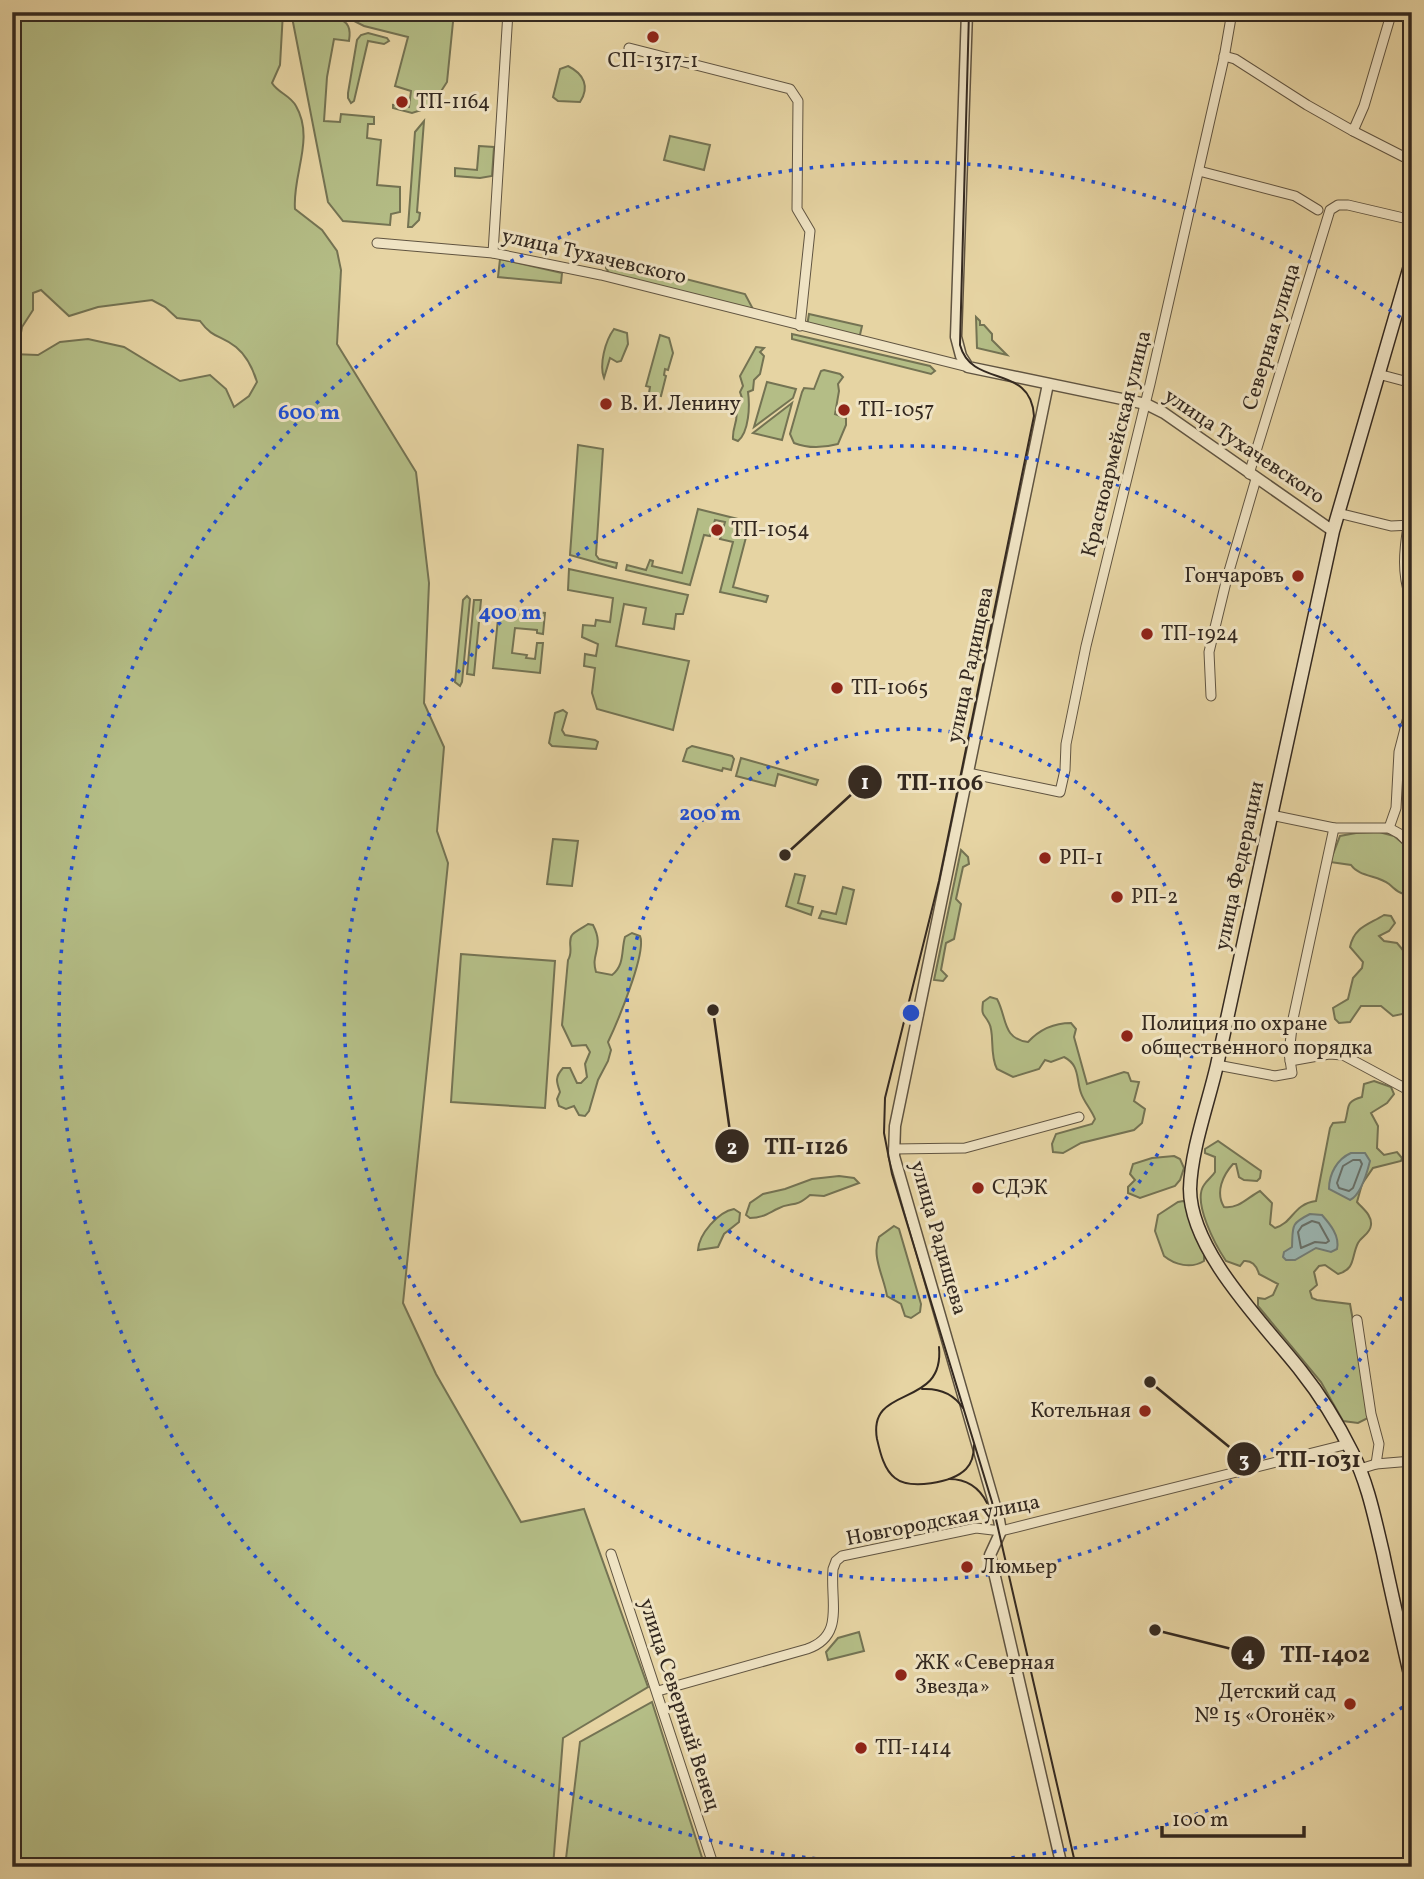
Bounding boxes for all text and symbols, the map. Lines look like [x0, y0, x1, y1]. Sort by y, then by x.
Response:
marker: СП-1317-1 [645, 29, 661, 45]
place label: СП-1317-1 [608, 47, 698, 76]
place label: ТП-1164 [416, 88, 490, 117]
marker: ТП-1164 [394, 94, 410, 110]
street label: улица Тухачевского [499, 222, 689, 292]
street label: Северная улица [1236, 260, 1308, 414]
street label: Красноармейская улица [1075, 328, 1159, 560]
street label: улица Тухачевского [1158, 382, 1330, 512]
place label: В. И. Ленину [620, 390, 742, 419]
marker: В. И. Ленину [598, 396, 614, 412]
place label: ТП-1057 [858, 396, 934, 425]
text: 600 m [278, 399, 340, 428]
marker: ТП-1057 [836, 402, 852, 418]
place label: ТП-1054 [731, 516, 810, 545]
marker: ТП-1054 [709, 522, 725, 538]
place label: Гончаровъ [1184, 562, 1284, 591]
marker: Гончаровъ [1290, 568, 1306, 584]
street label: улица Радищева [940, 584, 1002, 746]
text: 400 m [479, 599, 541, 628]
place label: ТП-1924 [1161, 620, 1239, 649]
marker: ТП-1924 [1139, 626, 1155, 642]
place label: ТП-1065 [851, 674, 928, 703]
marker: ТП-1065 [829, 680, 845, 696]
callout: ТП-1106 [848, 760, 998, 804]
text: ТП-1106 [897, 768, 983, 800]
text: 1 [861, 769, 869, 798]
street label: улица Федерации [1208, 778, 1272, 953]
text: 200 m [679, 800, 741, 829]
place label: РП-1 [1059, 844, 1103, 873]
marker: РП-1 [1037, 850, 1053, 866]
place label: РП-2 [1131, 883, 1178, 912]
marker: РП-2 [1109, 889, 1125, 905]
centre of rings [899, 1001, 923, 1025]
place label: Полиция по охране общественного порядка [1141, 1010, 1373, 1063]
marker: Полиция по охране общественного порядка [1119, 1028, 1135, 1044]
callout: ТП-1126 [715, 1124, 862, 1168]
text: ТП-1126 [764, 1132, 848, 1164]
text: 2 [727, 1134, 737, 1163]
street label: улица Радищева [902, 1157, 974, 1319]
place label: СДЭК [992, 1174, 1048, 1203]
marker: СДЭК [970, 1180, 986, 1196]
place label: Котельная [1030, 1397, 1131, 1426]
marker: Котельная [1137, 1403, 1153, 1419]
callout: ТП-1031 [1227, 1437, 1375, 1481]
text: ТП-1031 [1275, 1445, 1361, 1477]
text: 3 [1239, 1447, 1249, 1476]
street label: Новгородская улица [844, 1488, 1042, 1554]
place label: Люмьер [981, 1553, 1057, 1582]
marker: Люмьер [959, 1559, 975, 1575]
street label: улица Северный Венец [631, 1595, 727, 1815]
callout: ТП-1402 [1231, 1631, 1384, 1675]
text: ТП-1402 [1280, 1640, 1370, 1672]
text: 4 [1242, 1641, 1255, 1670]
place label: ЖК «Северная Звезда» [915, 1649, 1055, 1702]
marker: ЖК «Северная Звезда» [893, 1667, 909, 1683]
place label: Детский сад № 15 «Огонёк» [1194, 1678, 1336, 1731]
marker: Детский сад № 15 «Огонёк» [1342, 1696, 1358, 1712]
place label: ТП-1414 [875, 1734, 952, 1763]
marker: ТП-1414 [853, 1740, 869, 1756]
scale bar [1162, 1795, 1303, 1839]
text: 100 m [1172, 1806, 1229, 1835]

